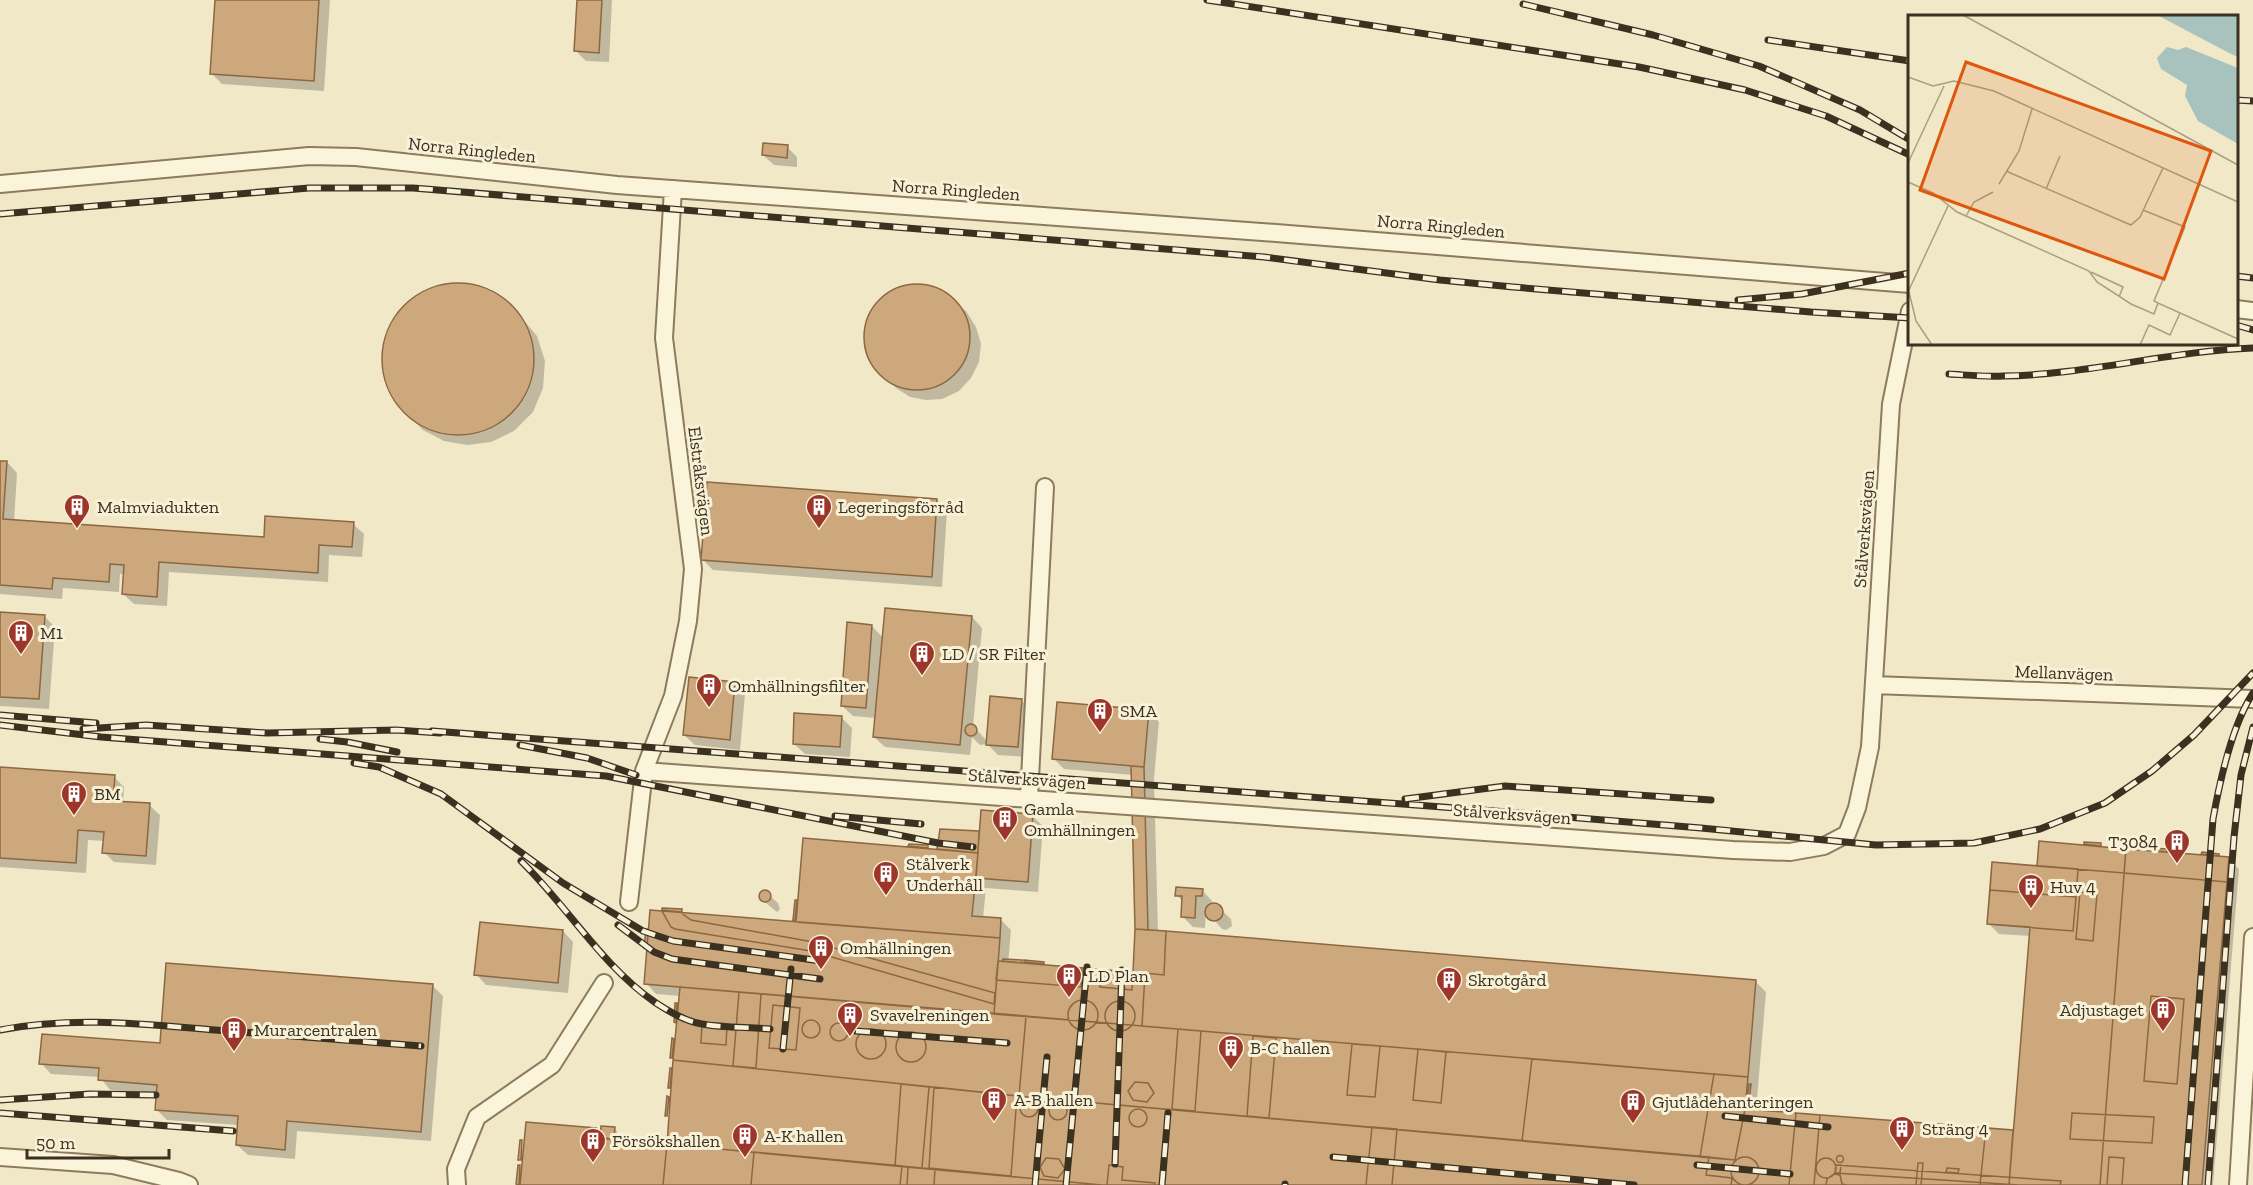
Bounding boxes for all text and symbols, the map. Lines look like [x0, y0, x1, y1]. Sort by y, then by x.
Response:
inset map [1908, 15, 2238, 345]
street label: Norra Ringleden [407, 132, 538, 168]
street label: Norra Ringleden [891, 175, 1021, 205]
street label: Norra Ringleden [1376, 209, 1507, 243]
street label: Elstråksvägen [683, 425, 719, 538]
street label: Stålverksvägen [1849, 469, 1879, 589]
building icon: Malmviadukten [62, 492, 92, 530]
building icon: Legeringsförråd [804, 492, 834, 530]
place label: Malmviadukten [97, 496, 220, 518]
place label: Legeringsförråd [838, 496, 964, 518]
building icon: M1 [6, 618, 36, 656]
place label: M1 [40, 622, 63, 644]
building icon: LD / SR Filter [907, 639, 937, 677]
place label: LD / SR Filter [942, 643, 1046, 665]
street label: Mellanvägen [2014, 660, 2114, 686]
building icon: Omhällningsfilter [694, 671, 724, 709]
place label: Omhällningsfilter [728, 675, 866, 697]
building icon: SMA [1085, 696, 1115, 734]
place label: SMA [1120, 700, 1157, 722]
street label: Stålverksvägen [967, 764, 1087, 794]
building icon: BM [59, 779, 89, 817]
place label: BM [94, 783, 121, 805]
place label: Gamla Omhällningen [1024, 798, 1136, 841]
street label: Stålverksvägen [1452, 799, 1572, 829]
building icon: Gamla Omhällningen [990, 804, 1020, 842]
building icon: T3084 [2162, 827, 2192, 865]
place label: T3084 [2108, 831, 2158, 853]
place label: Stålverk Underhåll [906, 853, 983, 896]
building icon: Stålverk Underhåll [871, 859, 901, 897]
building icon: Huv 4 [2016, 872, 2046, 910]
place label: Huv 4 [2050, 876, 2096, 898]
building icon: Omhällningen [806, 933, 836, 971]
place label: Omhällningen [840, 937, 952, 959]
building icon: LD Plan [1054, 961, 1084, 999]
place label: LD Plan [1088, 965, 1149, 987]
building icon: Skrotgård [1434, 965, 1464, 1003]
place label: Skrotgård [1468, 969, 1547, 991]
building icon: Adjustaget [2148, 995, 2178, 1033]
place label: Adjustaget [2060, 999, 2144, 1021]
building icon: Svavelreningen [835, 1000, 865, 1038]
place label: Svavelreningen [870, 1004, 990, 1026]
building icon: Murarcentralen [219, 1015, 249, 1053]
place label: Murarcentralen [254, 1019, 378, 1041]
building icon: B-C hallen [1216, 1033, 1246, 1071]
place label: B-C hallen [1250, 1037, 1331, 1059]
building icon: A-B hallen [979, 1085, 1009, 1123]
building icon: Gjutlådehanteringen [1618, 1087, 1648, 1125]
place label: A-B hallen [1014, 1089, 1094, 1111]
place label: Gjutlådehanteringen [1652, 1091, 1814, 1113]
building icon: Sträng 4 [1887, 1114, 1917, 1152]
place label: Sträng 4 [1922, 1118, 1989, 1140]
building icon: A-K hallen [730, 1121, 760, 1159]
scale bar [27, 1122, 170, 1160]
place label: A-K hallen [764, 1125, 844, 1147]
building icon: Försökshallen [578, 1126, 608, 1164]
place label: Försökshallen [612, 1130, 721, 1152]
text: 50 m [36, 1132, 76, 1154]

